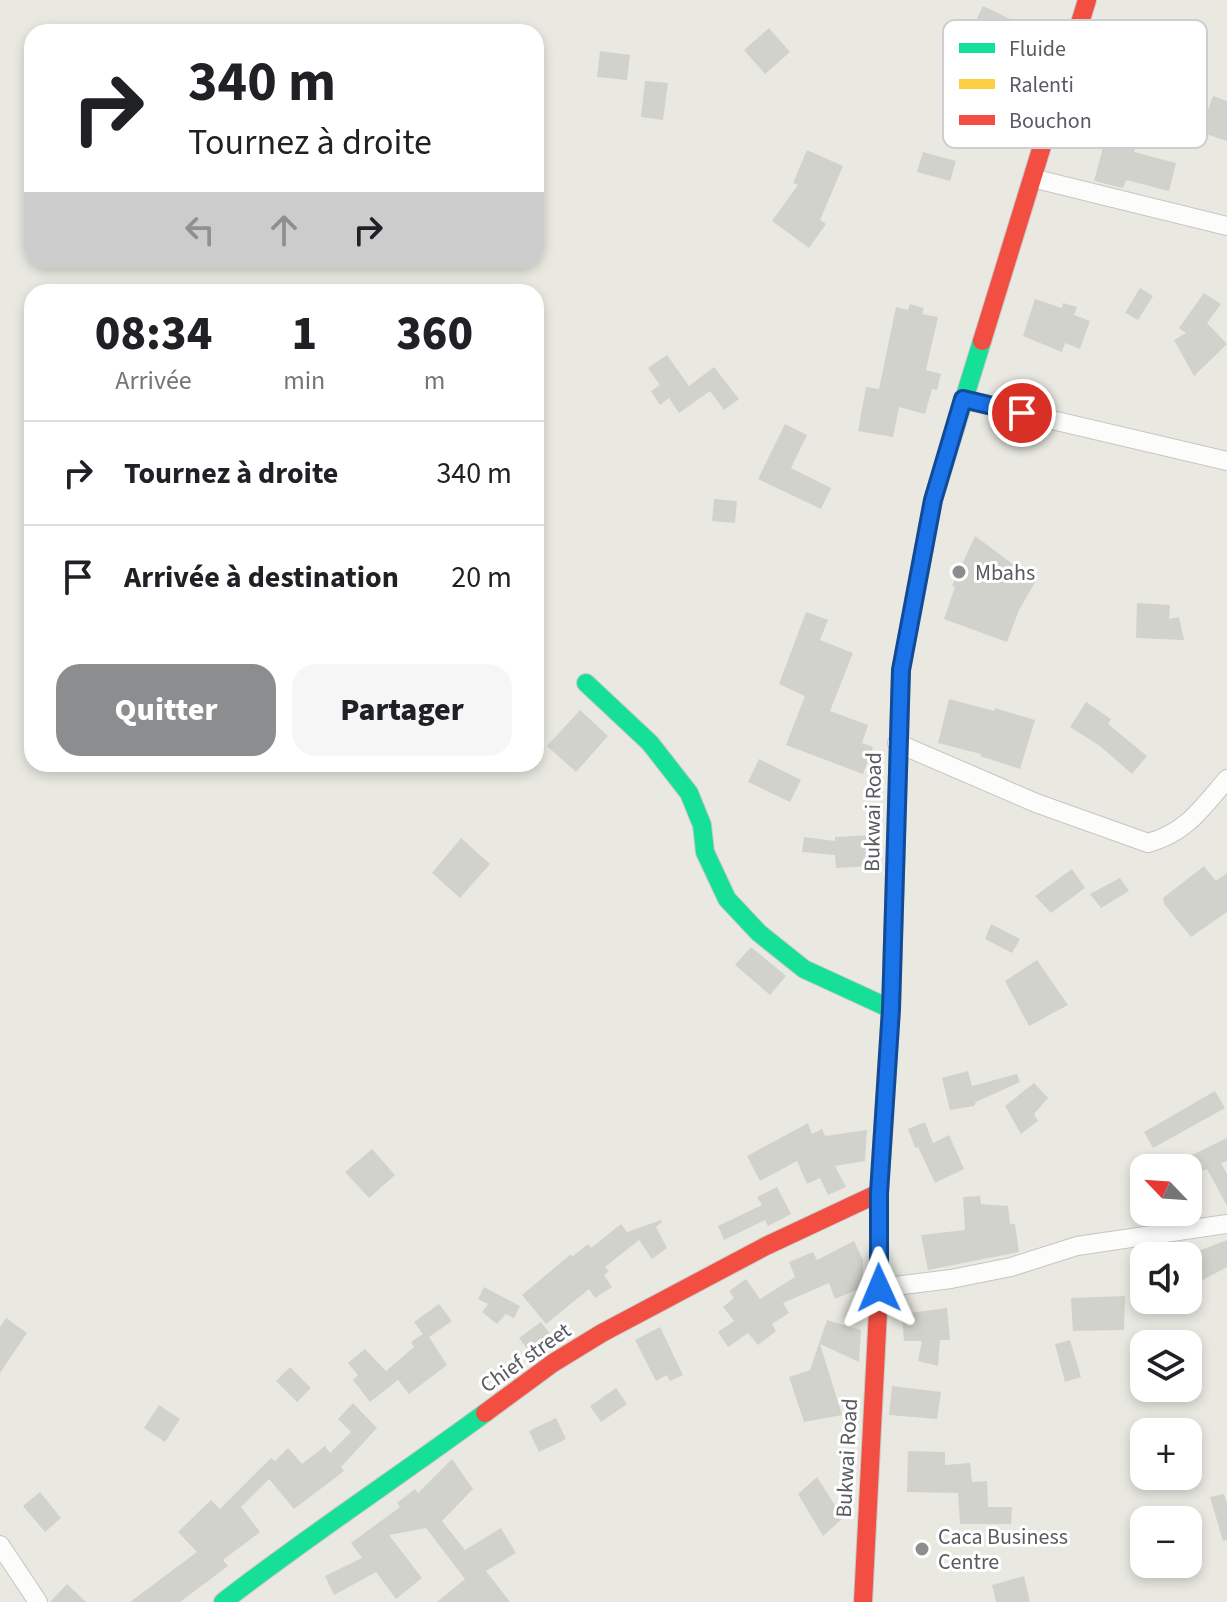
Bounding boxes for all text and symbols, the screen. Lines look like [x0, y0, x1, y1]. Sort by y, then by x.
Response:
legend [943, 20, 1207, 148]
text: Fluide [1009, 33, 1066, 65]
text: 340 m [188, 43, 336, 122]
icon: right [56, 56, 160, 160]
text: Ralenti [1009, 69, 1074, 101]
text: Bouchon [1009, 105, 1092, 137]
text: Tournez à droite [188, 117, 432, 168]
icon: left [178, 208, 222, 252]
icon: ahead [262, 208, 306, 252]
icon: right [346, 208, 390, 252]
text: 08:34 [95, 300, 212, 368]
text: 1 [291, 300, 317, 368]
text: 360 [396, 300, 473, 368]
text: Arrivée [115, 362, 192, 399]
text: min [283, 362, 325, 399]
text: m [424, 362, 445, 399]
pin [988, 379, 1056, 447]
icon: arrive [1000, 391, 1044, 435]
icon: right [56, 451, 100, 495]
text: Tournez à droite [124, 452, 338, 495]
text: 340 m [436, 452, 512, 495]
icon: arrive [56, 555, 100, 599]
text: Arrivée à destination [124, 556, 399, 599]
text: 20 m [451, 556, 512, 599]
place label: Mbahs [975, 557, 1035, 589]
marker: Mbahs [950, 563, 968, 581]
button: Quitter [56, 664, 276, 756]
button: Partager [292, 664, 512, 756]
street label: Bukwai Road [856, 752, 890, 872]
north arrow [1130, 1154, 1202, 1226]
map controls [1130, 1154, 1202, 1578]
button: sound [1130, 1242, 1202, 1314]
position arrow [837, 1246, 921, 1330]
street label: Chief street [474, 1314, 578, 1401]
button: layers [1130, 1330, 1202, 1402]
street label: Bukwai Road [828, 1398, 866, 1519]
button: + [1130, 1418, 1202, 1490]
button: − [1130, 1506, 1202, 1578]
place label: Caca Business Centre [938, 1521, 1068, 1578]
marker: Caca Business Centre [913, 1540, 931, 1558]

